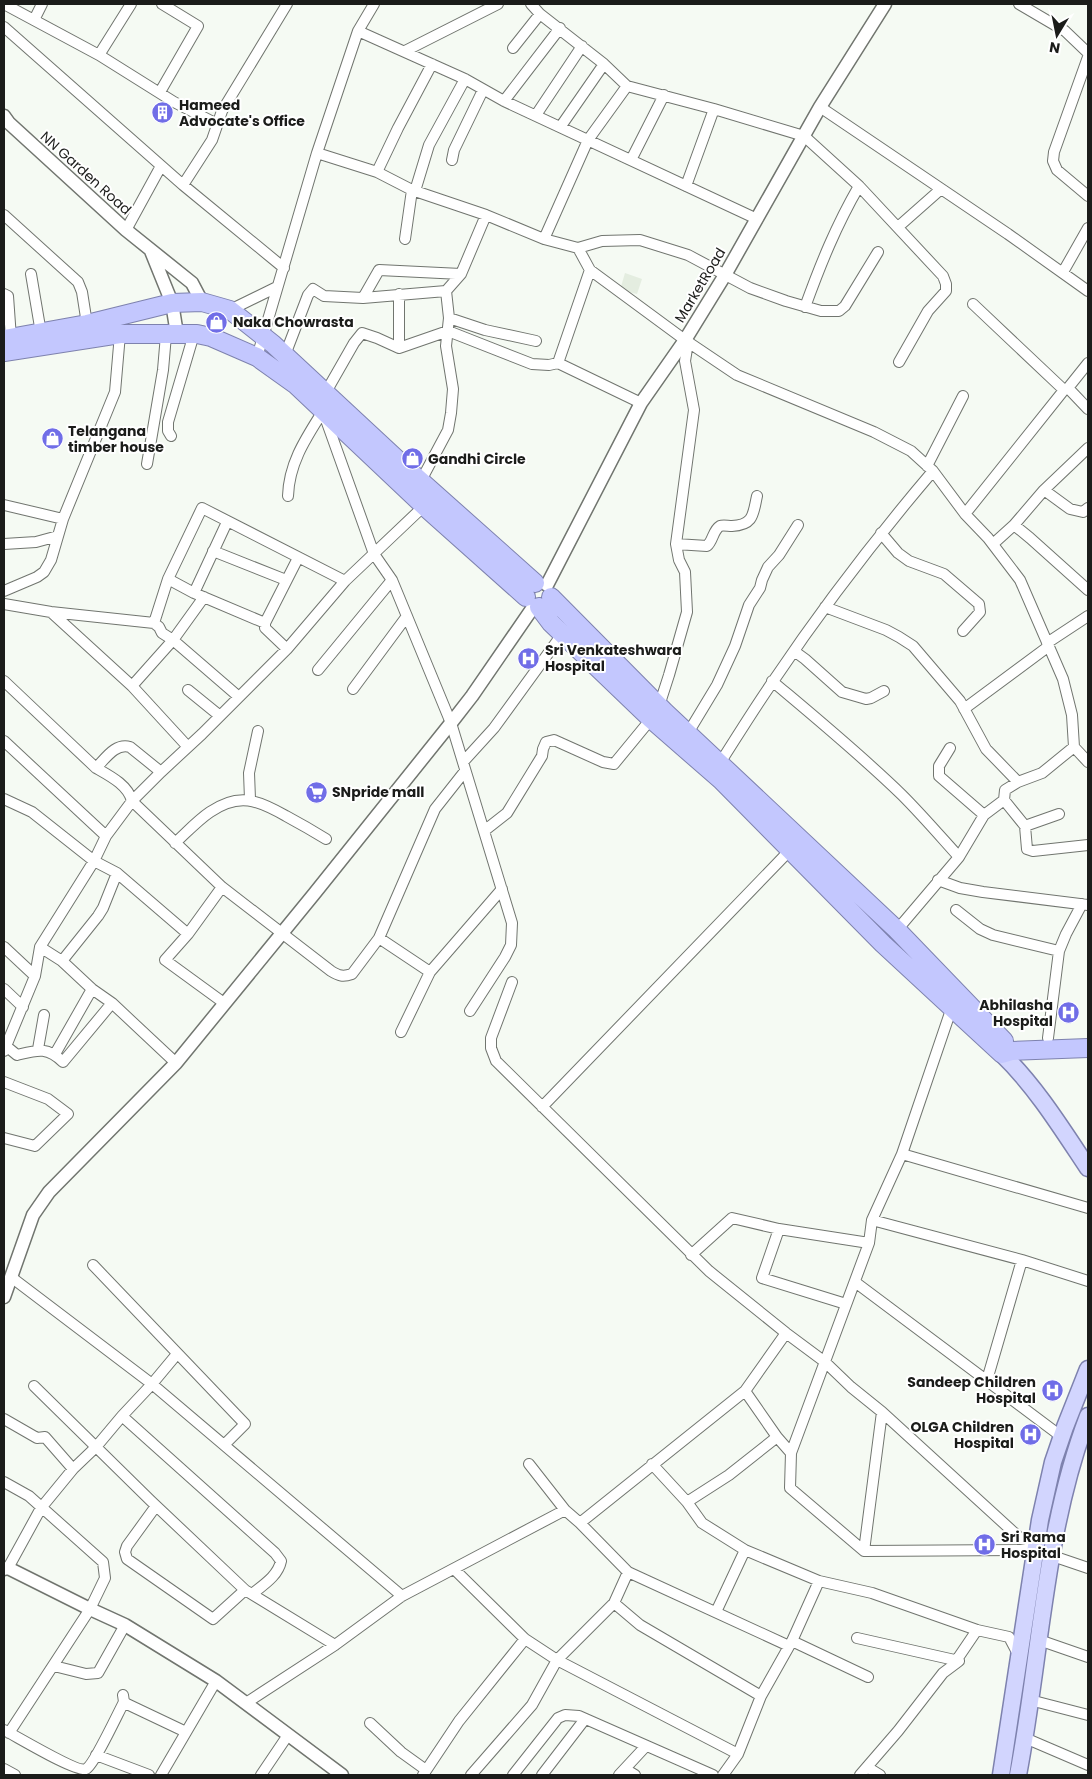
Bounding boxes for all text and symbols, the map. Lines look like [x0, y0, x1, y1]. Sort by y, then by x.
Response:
north arrow [1032, 10, 1082, 60]
text: N [1048, 37, 1062, 59]
place label: Hameed Advocate's Office [179, 95, 305, 131]
building icon: Hameed Advocate's Office [151, 101, 175, 125]
street label: NN Garden Road [36, 127, 136, 219]
street label: MarketRoad [670, 244, 730, 326]
shop icon: Naka Chowrasta [205, 310, 229, 334]
place label: Naka Chowrasta [233, 312, 354, 332]
place label: Telangana timber house [68, 421, 164, 457]
shop icon: Telangana timber house [40, 427, 64, 451]
shop icon: Gandhi Circle [400, 447, 424, 471]
place label: Gandhi Circle [428, 449, 526, 469]
place label: Sri Venkateshwara Hospital [545, 640, 682, 676]
hospital icon: Sri Venkateshwara Hospital [517, 646, 541, 670]
supermarket icon: SNpride mall [304, 780, 328, 804]
place label: SNpride mall [332, 782, 424, 802]
place label: Abhilasha Hospital [979, 995, 1053, 1031]
hospital icon: Abhilasha Hospital [1057, 1001, 1081, 1025]
place label: Sandeep Children Hospital [907, 1372, 1036, 1408]
hospital icon: Sandeep Children Hospital [1040, 1378, 1064, 1402]
place label: OLGA Children Hospital [910, 1417, 1014, 1453]
hospital icon: OLGA Children Hospital [1018, 1423, 1042, 1447]
place label: Sri Rama Hospital [1001, 1527, 1066, 1563]
hospital icon: Sri Rama Hospital [973, 1533, 997, 1557]

